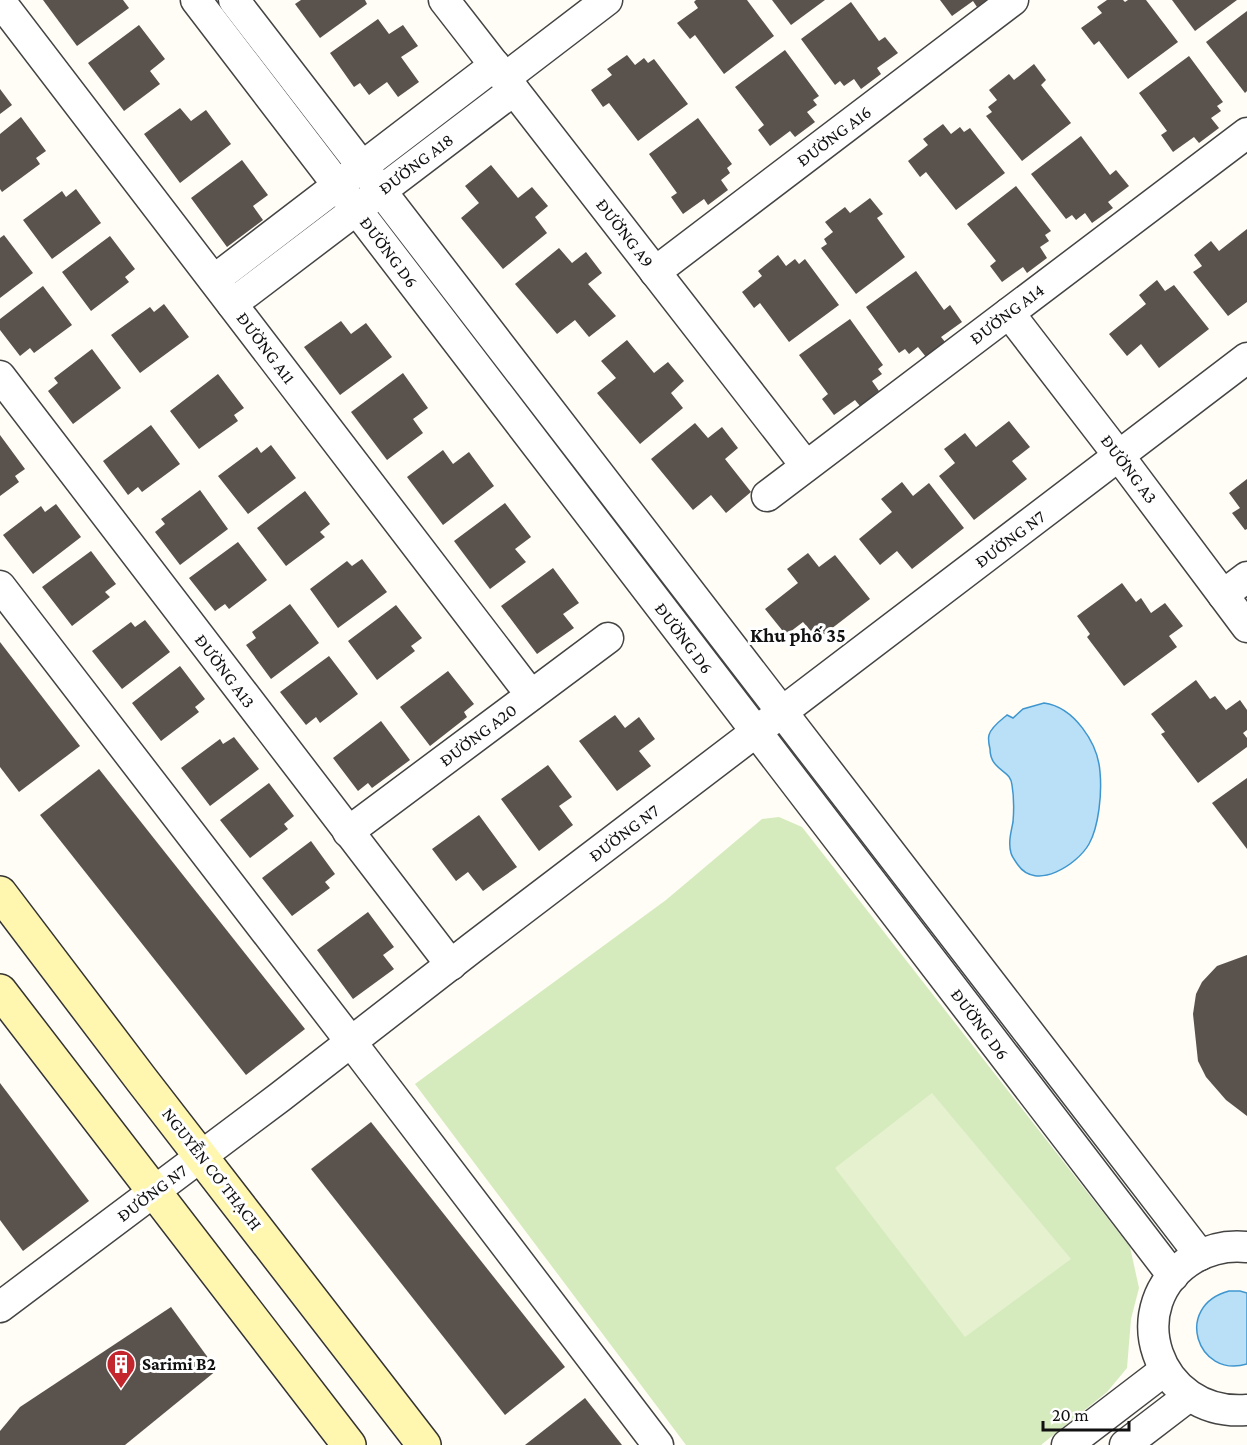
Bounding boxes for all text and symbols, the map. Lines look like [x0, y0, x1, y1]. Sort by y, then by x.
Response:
street label: ĐƯỜNG A16 [793, 102, 875, 170]
street label: ĐƯỜNG A18 [375, 129, 457, 199]
street label: ĐƯỜNG A9 [592, 195, 658, 271]
street label: ĐƯỜNG D6 [356, 213, 422, 291]
street label: ĐƯỜNG A14 [966, 280, 1048, 348]
street label: ĐƯỜNG A11 [233, 308, 299, 388]
street label: ĐƯỜNG A3 [1097, 431, 1161, 507]
street label: ĐƯỜNG N7 [971, 506, 1049, 572]
street label: ĐƯỜNG D6 [651, 599, 717, 677]
district label: Khu phố 35 [750, 624, 846, 646]
street label: ĐƯỜNG A13 [191, 630, 259, 712]
street label: ĐƯỜNG A20 [436, 700, 520, 770]
street label: ĐƯỜNG N7 [585, 800, 663, 866]
street label: ĐƯỜNG D6 [947, 985, 1013, 1063]
street label: NGUYỄN CƠ THẠCH [158, 1103, 267, 1234]
street label: ĐƯỜNG N7 [113, 1160, 191, 1226]
building icon: Sarimi B2 [105, 1348, 137, 1390]
place label: Sarimi B2 [142, 1354, 216, 1374]
scale bar [1043, 1394, 1128, 1432]
text: 20 m [1052, 1405, 1089, 1425]

